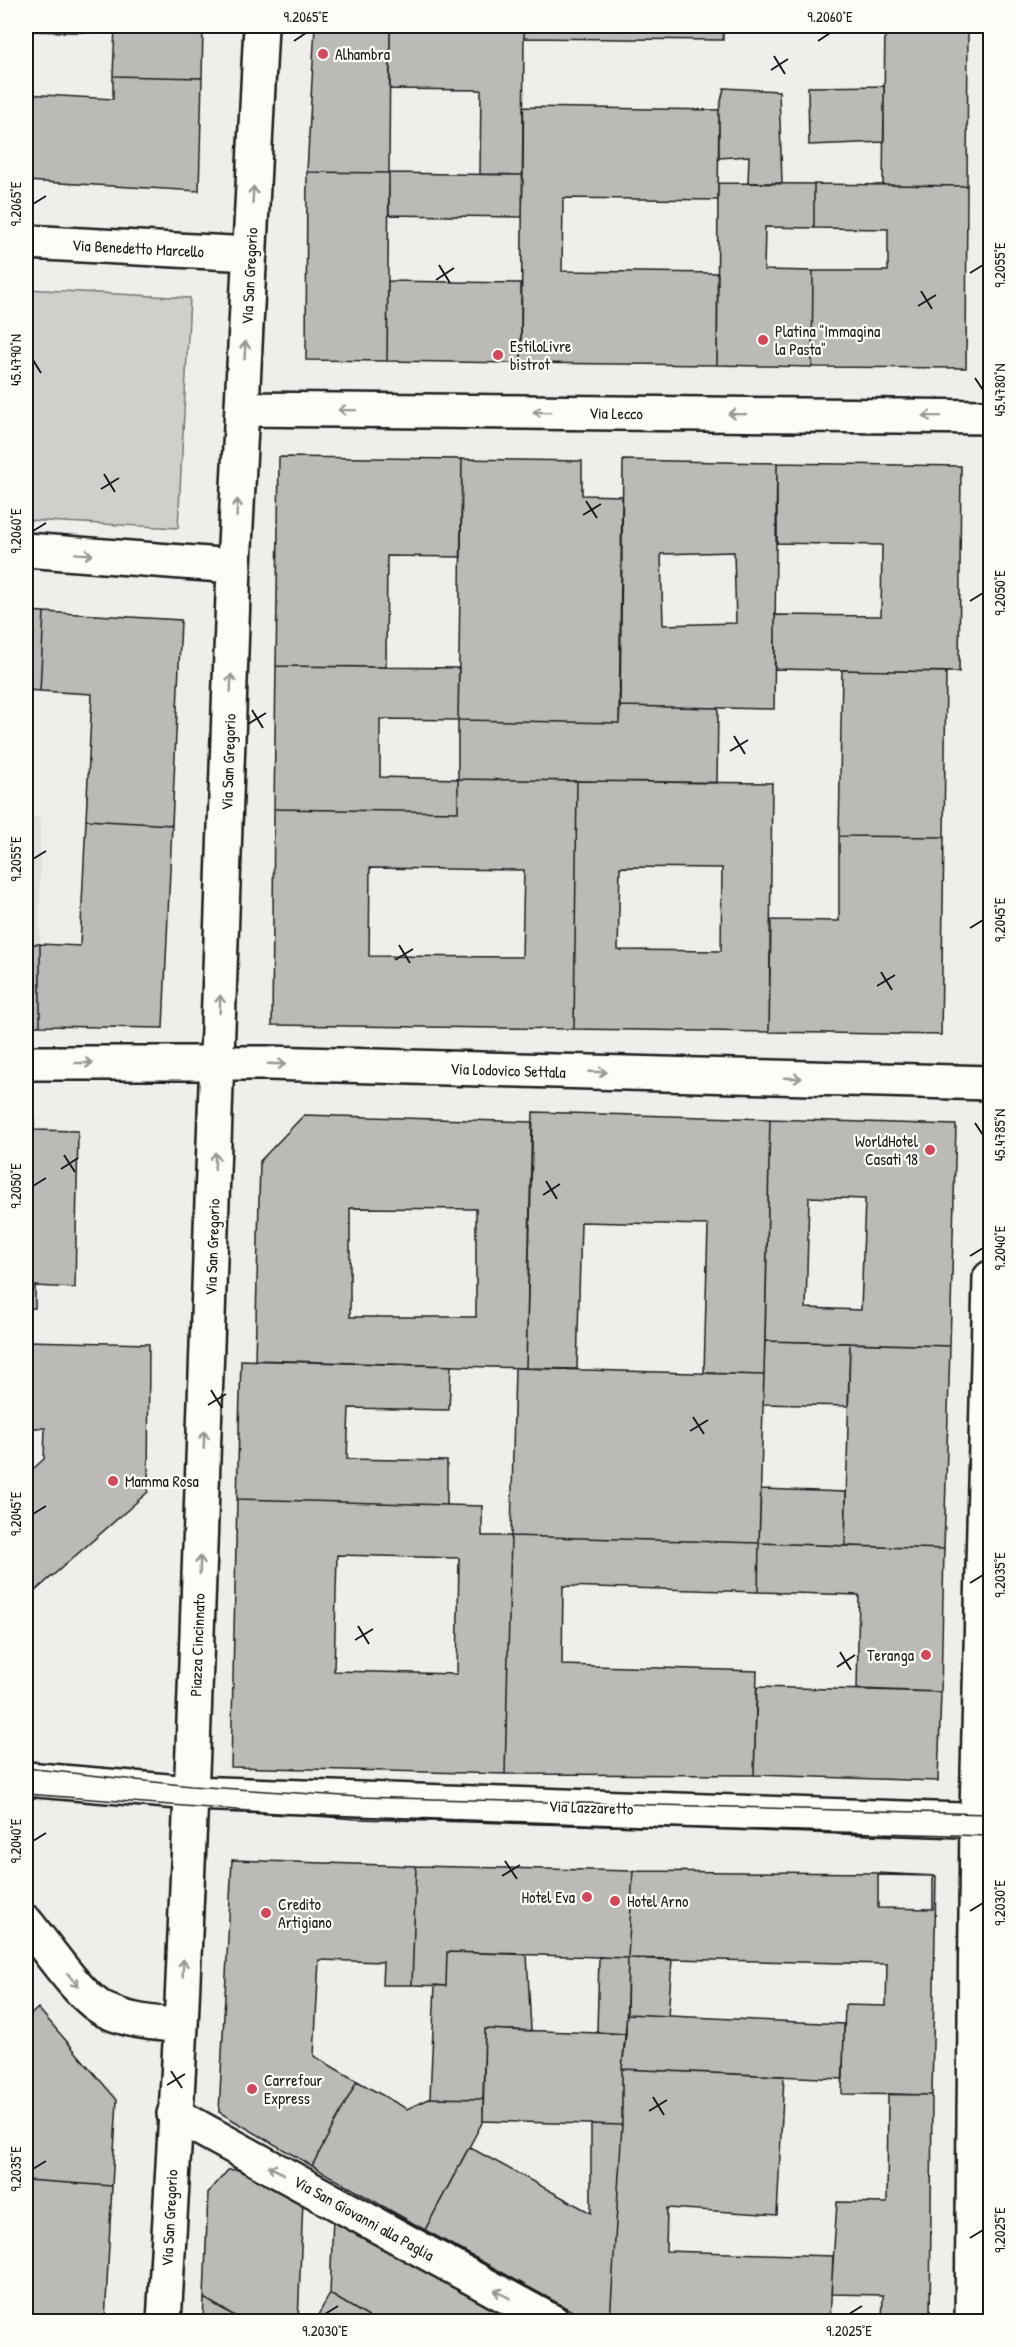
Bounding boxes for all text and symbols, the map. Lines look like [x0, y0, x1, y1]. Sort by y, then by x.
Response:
text: 9.2065°E [284, 6, 329, 27]
text: 9.2060°E [807, 6, 853, 27]
place label: Alhambra [335, 43, 390, 65]
marker: Alhambra [316, 47, 330, 61]
text: 9.2065°E [5, 181, 26, 226]
one-way arrow [247, 186, 258, 206]
street label: Via San Gregorio [235, 226, 263, 325]
street label: Via Benedetto Marcello [71, 234, 205, 262]
text: 9.2055°E [989, 242, 1010, 288]
place label: Platina "Immagina la Pasta" [775, 320, 880, 360]
marker: Platina "Immagina la Pasta" [756, 333, 770, 347]
text: 45.4790°N [5, 334, 26, 386]
place label: EstiloLivre bistrot [510, 335, 572, 375]
one-way arrow [239, 341, 250, 361]
marker: EstiloLivre bistrot [491, 348, 505, 362]
text: 45.4780°N [989, 364, 1010, 416]
street label: Via Lecco [589, 402, 644, 424]
one-way arrow [338, 404, 358, 415]
one-way arrow [533, 406, 553, 418]
one-way arrow [728, 408, 748, 420]
one-way arrow [923, 410, 943, 422]
one-way arrow [232, 498, 243, 518]
text: 9.2060°E [5, 508, 26, 554]
one-way arrow [73, 548, 93, 559]
text: 9.2050°E [989, 570, 1010, 616]
one-way arrow [225, 674, 236, 694]
street label: Via San Gregorio [215, 713, 241, 811]
text: 9.2055°E [5, 836, 26, 882]
text: 9.2045°E [989, 897, 1010, 942]
one-way arrow [214, 995, 225, 1015]
one-way arrow [73, 1057, 93, 1069]
street label: Via Lodovico Settala [450, 1057, 566, 1083]
one-way arrow [267, 1058, 287, 1069]
one-way arrow [587, 1067, 607, 1078]
one-way arrow [782, 1072, 802, 1083]
text: 45.4785°N [989, 1109, 1010, 1161]
place label: WorldHotel Casati 18 [855, 1130, 919, 1170]
marker: WorldHotel Casati 18 [923, 1143, 937, 1157]
one-way arrow [209, 1151, 221, 1171]
text: 9.2050°E [5, 1163, 26, 1209]
street label: Via San Gregorio [199, 1198, 225, 1296]
text: 9.2040°E [989, 1225, 1010, 1270]
one-way arrow [199, 1430, 210, 1450]
place label: Mamma Rosa [125, 1470, 199, 1492]
marker: Mamma Rosa [106, 1474, 120, 1488]
text: 9.2045°E [5, 1491, 26, 1536]
text: 9.2035°E [989, 1552, 1010, 1598]
one-way arrow [194, 1555, 205, 1575]
street label: Piazza Cincinnato [184, 1592, 210, 1697]
place label: Teranga [867, 1644, 914, 1666]
marker: Teranga [919, 1648, 933, 1662]
street label: Via Lazzaretto [548, 1795, 634, 1819]
text: 9.2040°E [5, 1818, 26, 1863]
text: 9.2030°E [989, 1880, 1010, 1926]
place label: Hotel Eva [522, 1886, 575, 1908]
marker: Hotel Eva [580, 1890, 594, 1904]
place label: Hotel Arno [627, 1890, 689, 1912]
place label: Credito Artigiano [278, 1893, 332, 1933]
marker: Hotel Arno [608, 1894, 622, 1908]
marker: Credito Artigiano [259, 1906, 273, 1920]
one-way arrow [178, 1958, 189, 1978]
one-way arrow [67, 1972, 80, 1988]
place label: Carrefour Express [264, 2069, 322, 2109]
marker: Carrefour Express [245, 2082, 259, 2096]
text: 9.2035°E [5, 2146, 26, 2192]
one-way arrow [267, 2163, 284, 2175]
street label: Via San Gregorio [155, 2168, 183, 2267]
street label: Via San Giovanni alla Paglia [290, 2170, 438, 2266]
text: 9.2025°E [989, 2207, 1010, 2253]
one-way arrow [494, 2288, 511, 2300]
text: 9.2030°E [302, 2320, 348, 2341]
text: 9.2025°E [826, 2320, 872, 2341]

